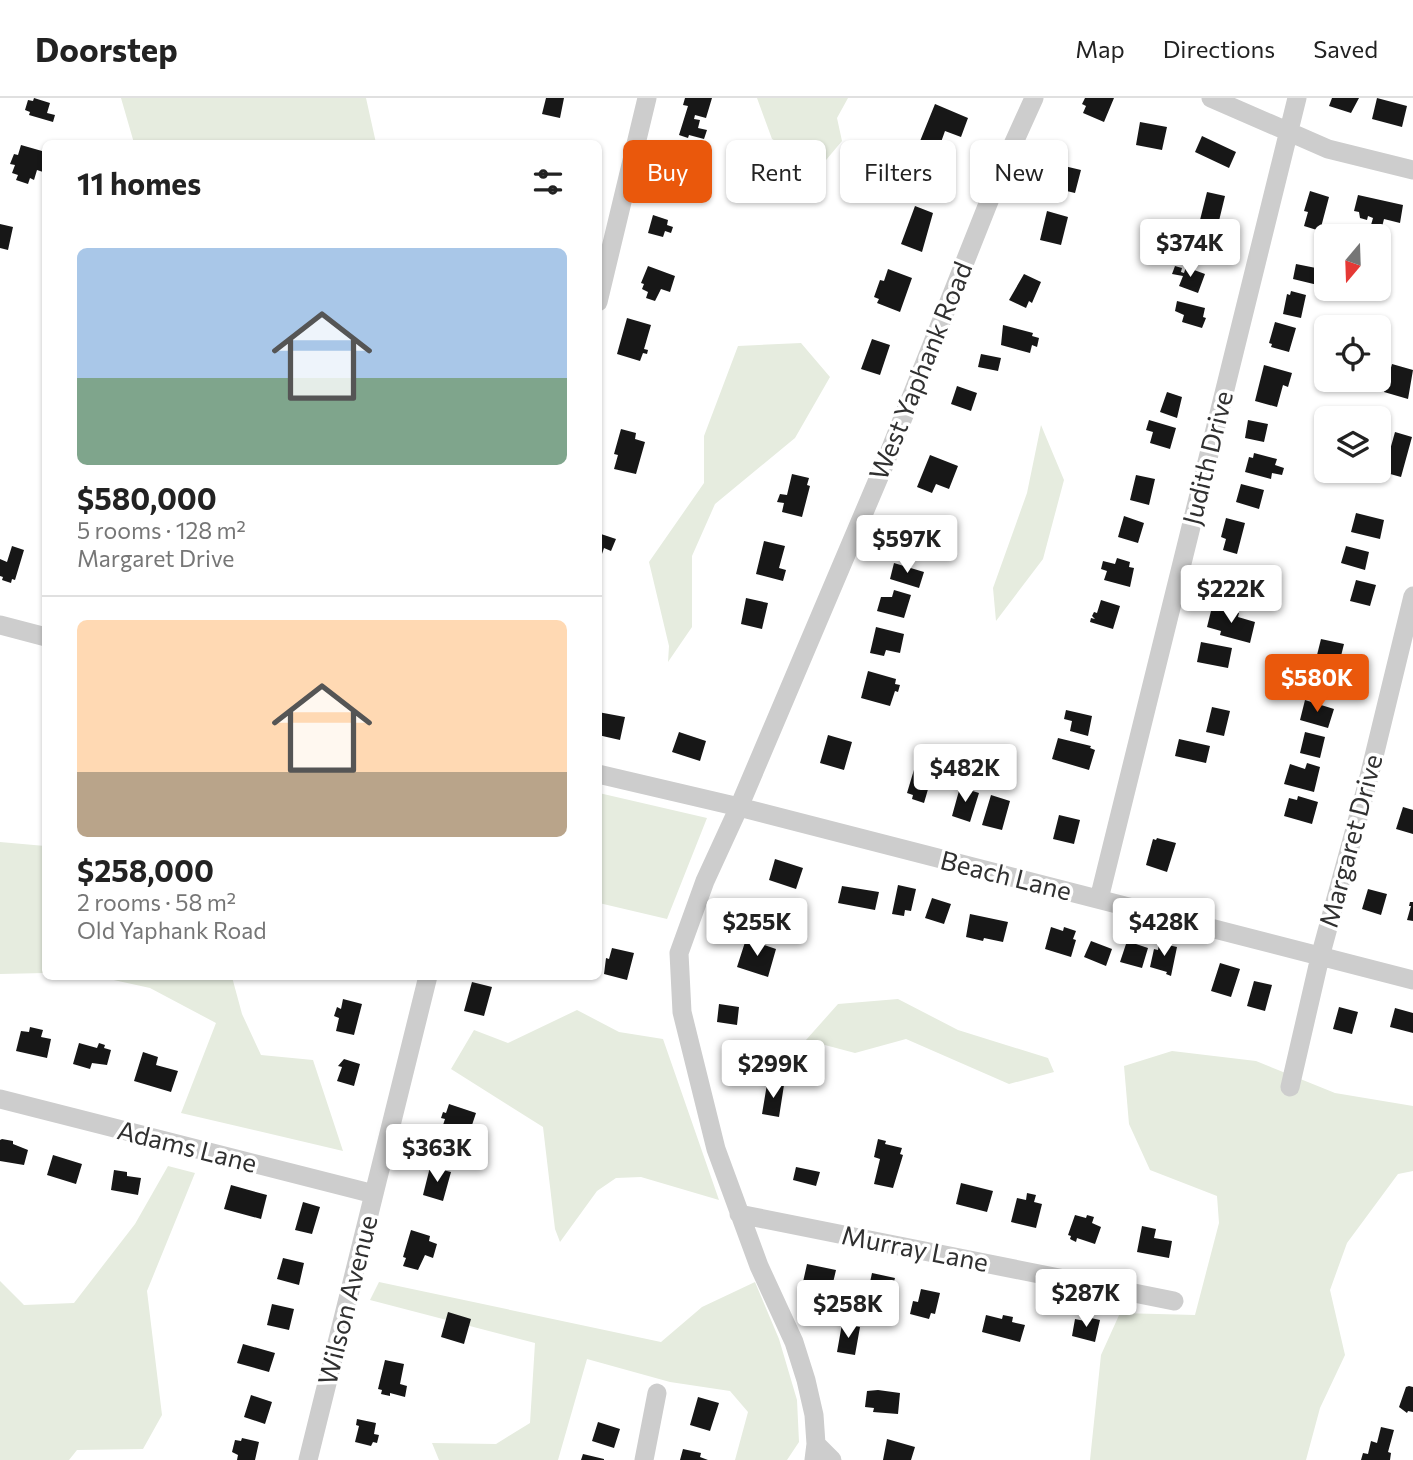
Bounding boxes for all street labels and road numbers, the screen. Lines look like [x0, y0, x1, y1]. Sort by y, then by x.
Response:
street label: West Yaphank Road [862, 257, 977, 484]
street label: Judith Drive [1175, 387, 1238, 528]
street label: Margaret Drive [1312, 751, 1388, 931]
street label: Beach Lane [938, 843, 1075, 906]
street label: Adams Lane [114, 1113, 260, 1178]
street label: Wilson Avenue [310, 1212, 383, 1388]
street label: Murray Lane [839, 1218, 991, 1277]

